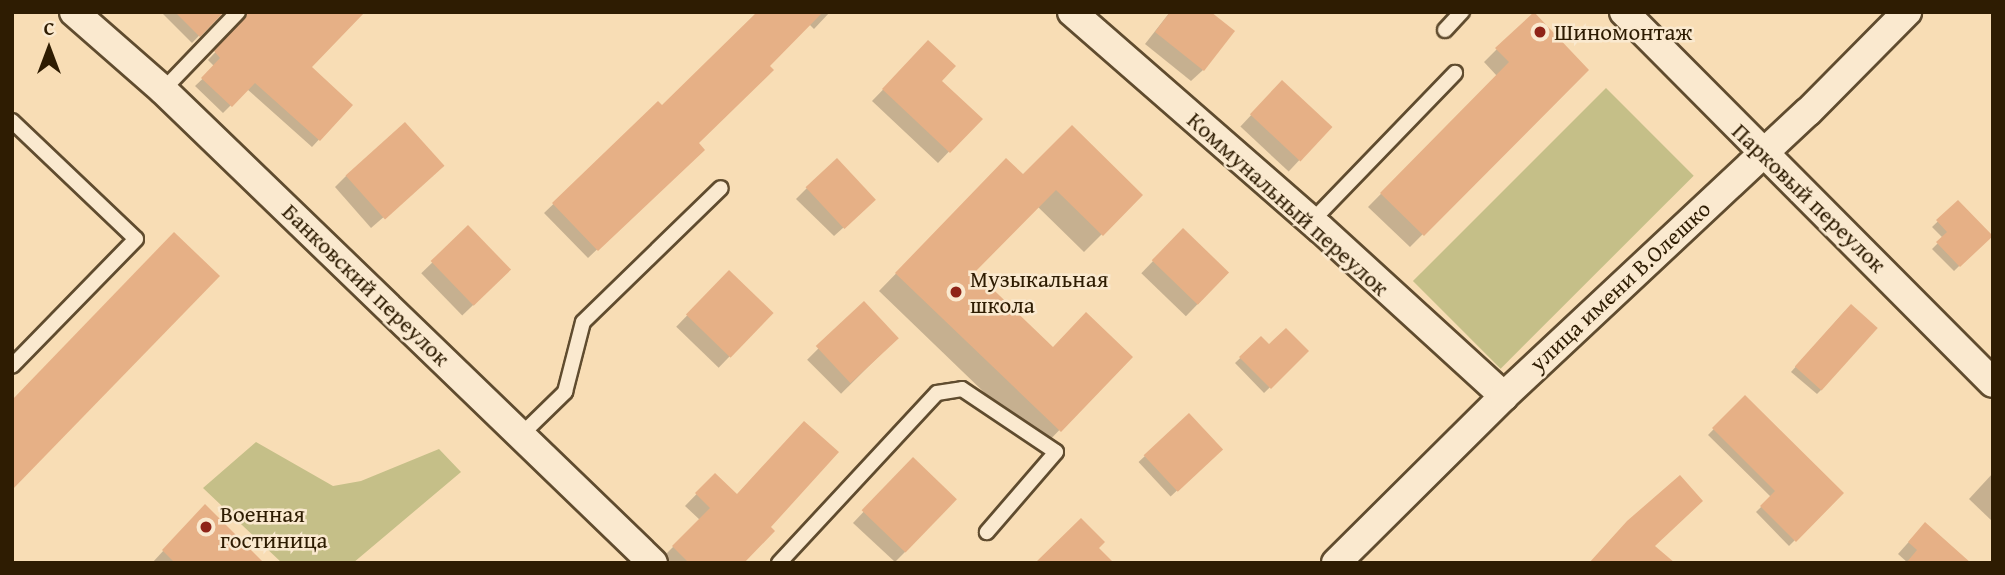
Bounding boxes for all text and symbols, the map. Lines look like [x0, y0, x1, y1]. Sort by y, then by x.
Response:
north arrow [14, 14, 84, 84]
text: С [44, 14, 54, 42]
place label: Шиномонтаж [1554, 18, 1692, 46]
marker: Шиномонтаж [1532, 24, 1548, 40]
street label: Коммунальный переулок [1182, 106, 1394, 302]
street label: Парковый переулок [1726, 118, 1892, 278]
street label: улица имени В.Олешко [1524, 195, 1716, 377]
street label: Банковский переулок [277, 198, 455, 372]
place label: Музыкальная школа [970, 265, 1108, 319]
marker: Музыкальная школа [948, 284, 964, 300]
place label: Военная гостиница [220, 500, 327, 554]
marker: Военная гостиница [198, 519, 214, 535]

